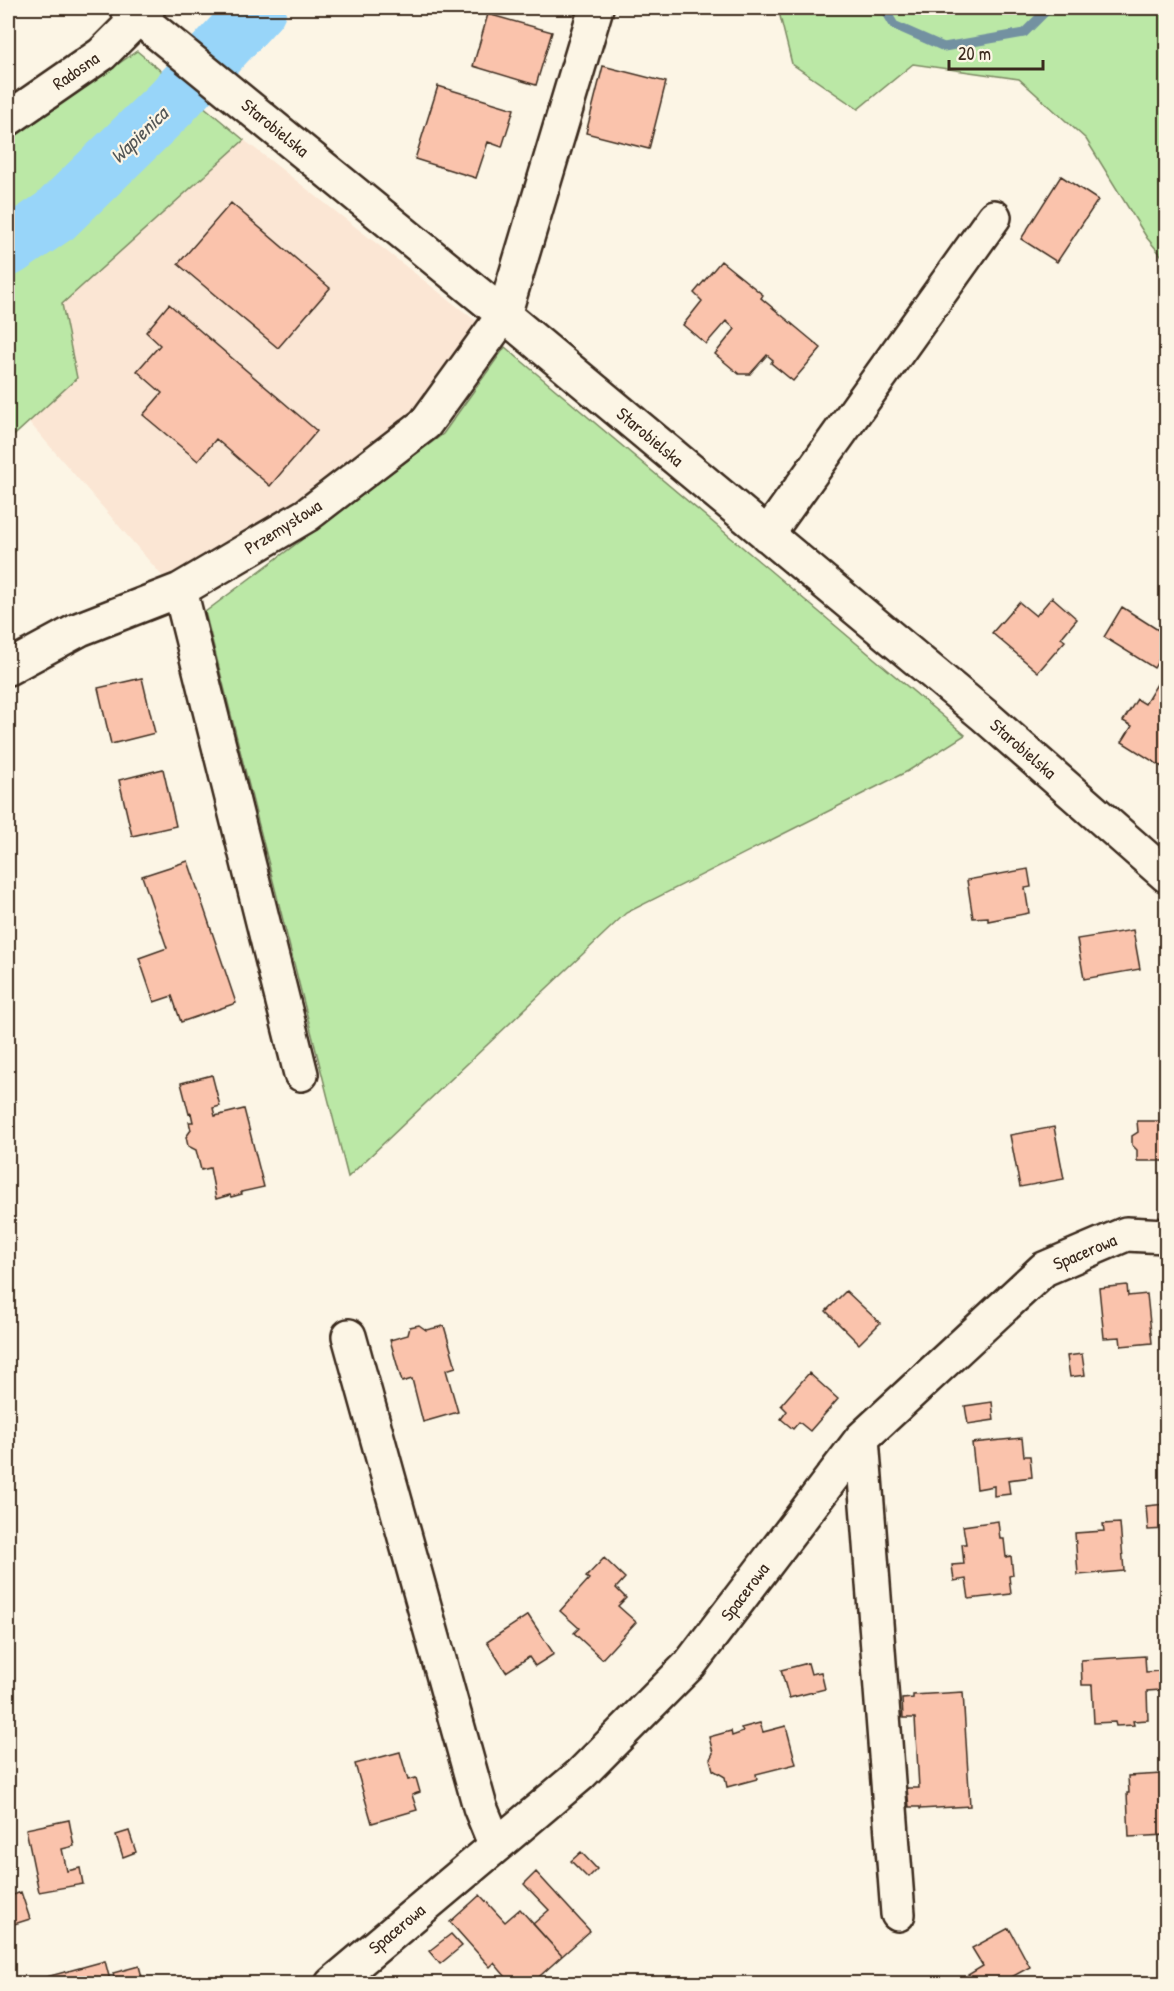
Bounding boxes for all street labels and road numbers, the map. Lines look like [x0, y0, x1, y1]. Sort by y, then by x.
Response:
street label: Radosna [47, 46, 104, 96]
street label: Starobielska [236, 93, 314, 163]
street label: Starobielska [611, 401, 689, 472]
street label: Przemysłowa [239, 493, 326, 560]
street label: Starobielska [985, 713, 1062, 784]
street label: Spacerowa [1049, 1227, 1120, 1276]
street label: Spacerowa [715, 1558, 775, 1626]
street label: Spacerowa [363, 1898, 430, 1960]

